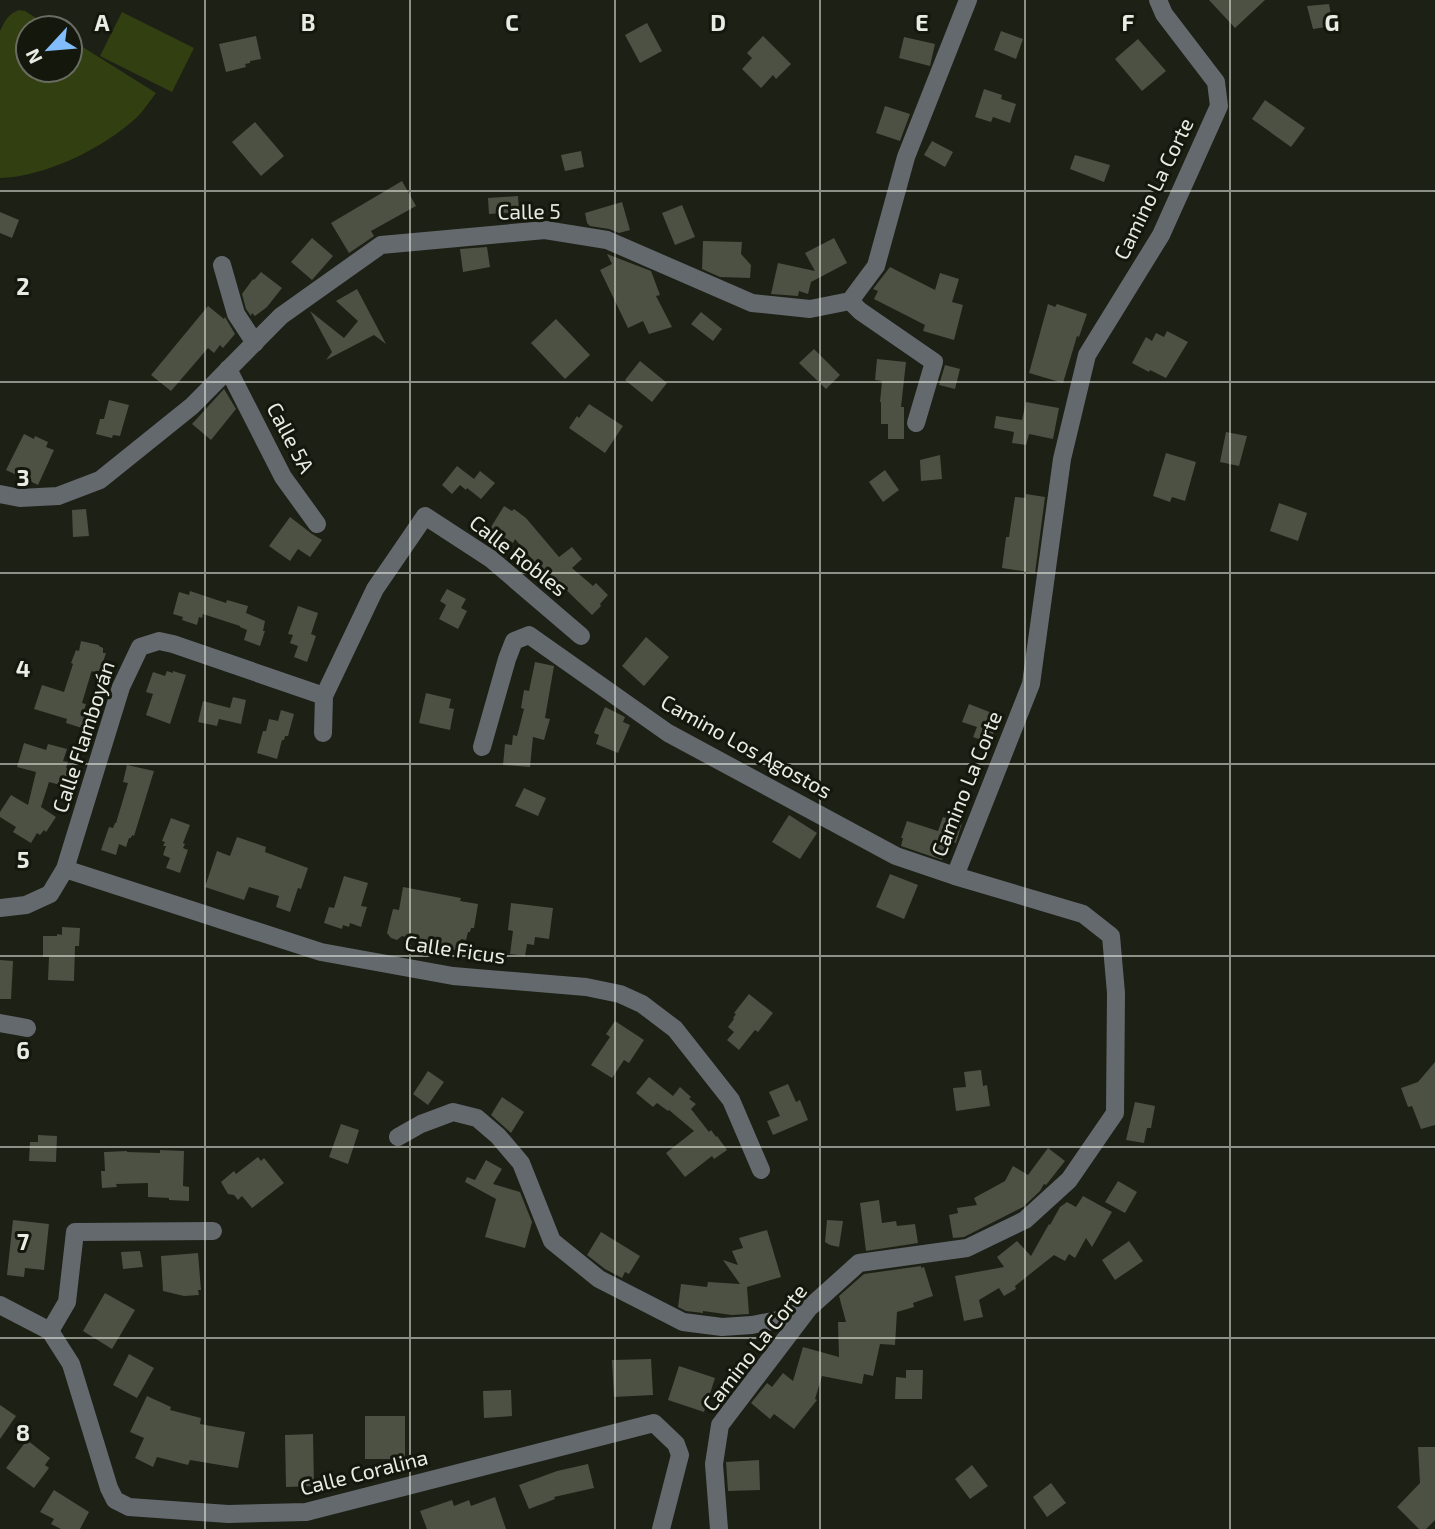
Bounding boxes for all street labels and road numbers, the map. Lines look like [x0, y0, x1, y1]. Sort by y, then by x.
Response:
street label: Camino La Corte [1108, 113, 1198, 263]
street label: Calle 5 [497, 197, 561, 224]
street label: Calle 5A [262, 398, 320, 477]
street label: Calle Robles [465, 509, 573, 601]
street label: Calle Flamboyán [46, 658, 119, 815]
street label: Camino Los Agostos [657, 688, 836, 803]
street label: Camino La Corte [925, 707, 1006, 860]
street label: Calle Ficus [403, 929, 507, 968]
street label: Camino La Corte [696, 1278, 811, 1416]
street label: Calle Coralina [297, 1444, 430, 1500]

